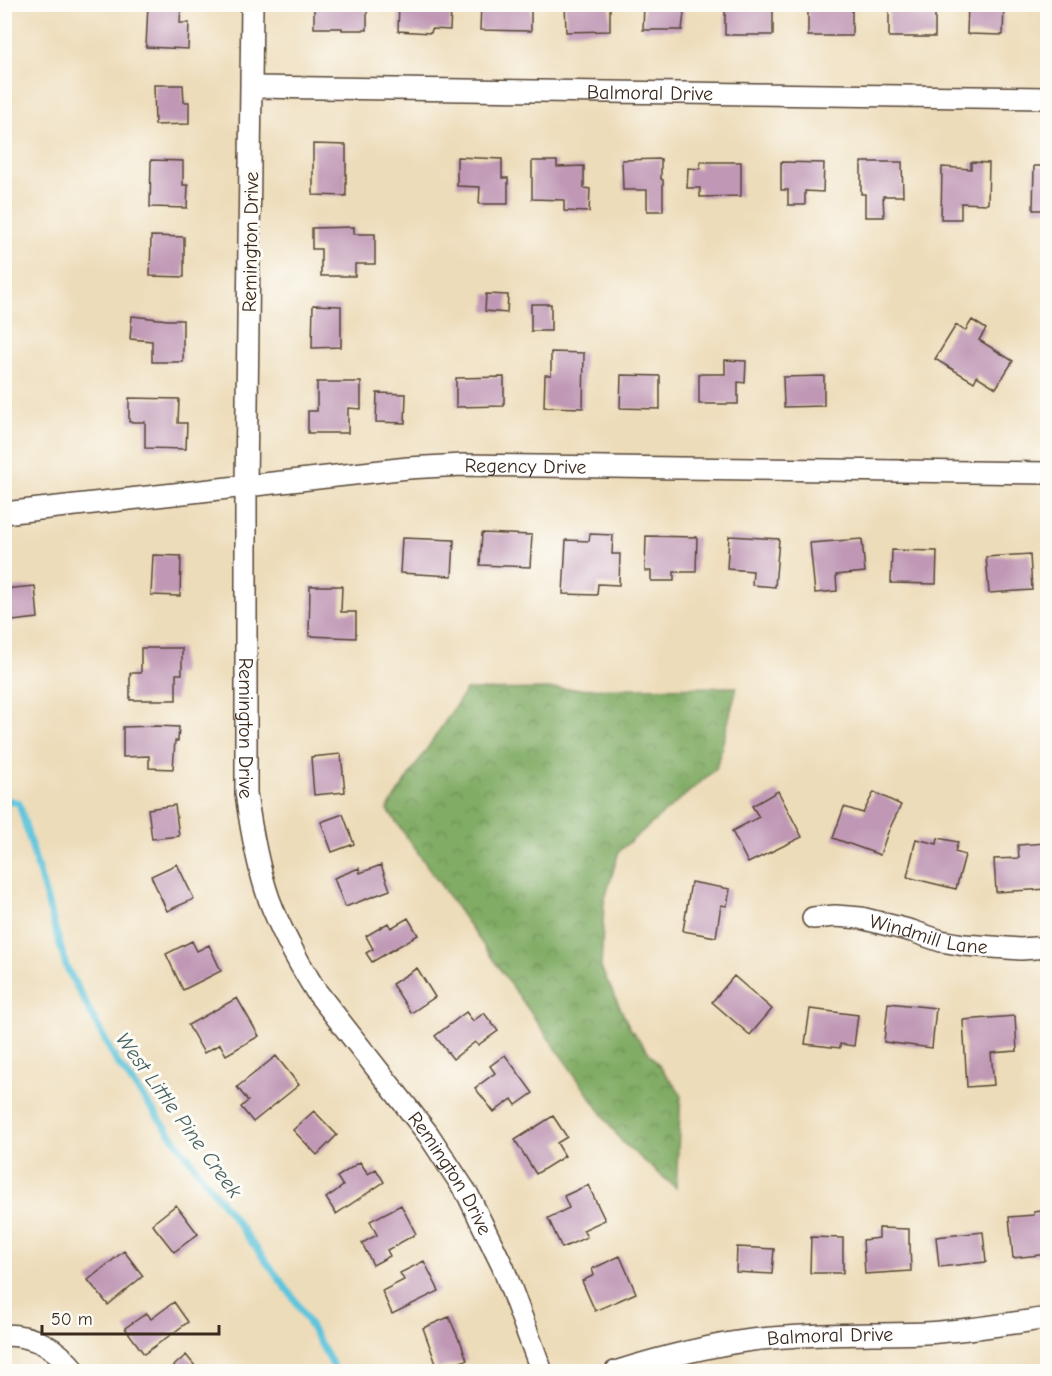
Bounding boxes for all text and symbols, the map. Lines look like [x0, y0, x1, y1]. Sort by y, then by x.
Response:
street label: Balmoral Drive [587, 81, 713, 105]
street label: Remington Drive [238, 171, 263, 313]
street label: Regency Drive [464, 454, 586, 479]
street label: Remington Drive [233, 657, 258, 800]
street label: Windmill Lane [867, 910, 989, 959]
water label: West Little Pine Creek [111, 1028, 247, 1203]
street label: Remington Drive [403, 1107, 497, 1239]
scale bar [42, 1298, 219, 1336]
text: 50 m [51, 1309, 93, 1330]
street label: Balmoral Drive [766, 1323, 893, 1350]

